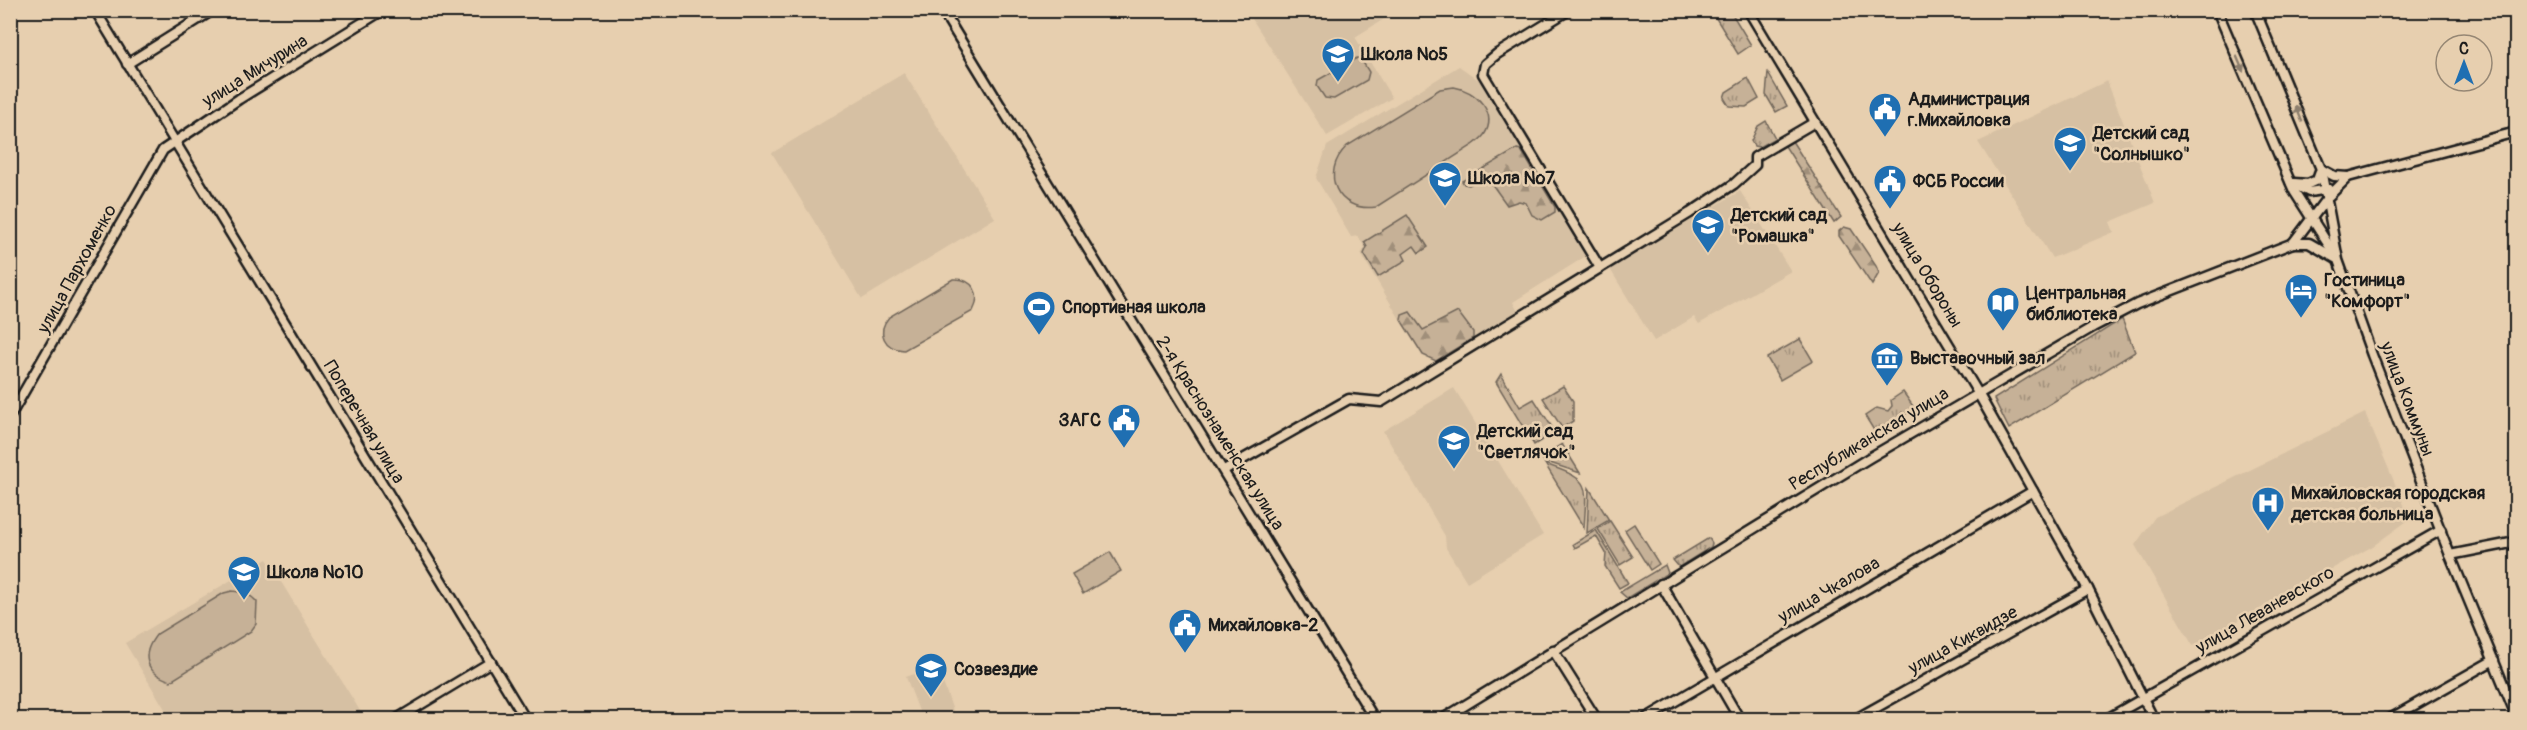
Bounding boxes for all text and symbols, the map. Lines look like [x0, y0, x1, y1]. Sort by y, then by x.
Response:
street label: улица Мичурина [197, 29, 312, 113]
north arrow [2434, 33, 2494, 93]
school or university icon: Школа №5 [1320, 36, 1356, 83]
text: С [2459, 39, 2469, 59]
place label: Школа №5 [1360, 43, 1448, 66]
one-way arrow [2235, 56, 2245, 74]
place label: Администрация г.Михайловка [1907, 88, 2030, 132]
public building icon: Администрация г.Михайловка [1867, 91, 1903, 138]
one-way arrow [2294, 105, 2304, 123]
place label: Детский сад "Солнышко" [2092, 122, 2190, 166]
school or university icon: Детский сад "Солнышко" [2052, 125, 2088, 172]
school or university icon: Школа №7 [1427, 160, 1463, 207]
public building icon: ФСБ России [1872, 163, 1908, 210]
place label: Школа №7 [1467, 167, 1555, 190]
place label: ФСБ России [1912, 170, 2004, 193]
street label: улица Пархоменко [32, 200, 122, 338]
place label: Детский сад "Ромашка" [1730, 204, 1827, 248]
school or university icon: Детский сад "Ромашка" [1690, 207, 1726, 254]
street label: улица Обороны [1886, 217, 1967, 332]
place label: Гостиница "Комфорт" [2324, 269, 2410, 313]
hotel icon: Гостиница "Комфорт" [2283, 272, 2319, 319]
place label: Центральная библиотека [2026, 282, 2126, 326]
library icon: Центральная библиотека [1985, 285, 2021, 332]
sports icon: Спортивная школа [1021, 289, 1057, 336]
place label: Спортивная школа [1062, 296, 1206, 319]
street label: 2-я Краснознаменская улица [1151, 332, 1289, 534]
street label: улица Коммуны [2374, 338, 2439, 459]
museum icon: Выставочный зал [1869, 340, 1905, 387]
place label: Выставочный зал [1910, 347, 2045, 370]
street label: Поперечная улица [318, 356, 410, 488]
street label: Республиканская улица [1785, 382, 1953, 496]
public building icon: ЗАГС [1106, 402, 1142, 449]
place label: ЗАГС [1059, 409, 1101, 432]
place label: Детский сад "Светлячок" [1476, 420, 1575, 464]
school or university icon: Детский сад "Светлячок" [1436, 423, 1472, 470]
place label: Михайловская городская детская больница [2290, 482, 2485, 526]
hospital icon: Михайловская городская детская больница [2250, 485, 2286, 532]
street label: улица Чкалова [1773, 552, 1884, 629]
school or university icon: Школа №10 [226, 554, 262, 601]
place label: Школа №10 [266, 561, 364, 584]
street label: улица Леваневского [2191, 561, 2339, 660]
street label: улица Киквидзе [1903, 600, 2022, 680]
public building icon: Михайловка-2 [1167, 607, 1203, 654]
place label: Михайловка-2 [1208, 614, 1318, 637]
school or university icon: Созвездие [913, 651, 949, 698]
place label: Созвездие [954, 658, 1039, 681]

